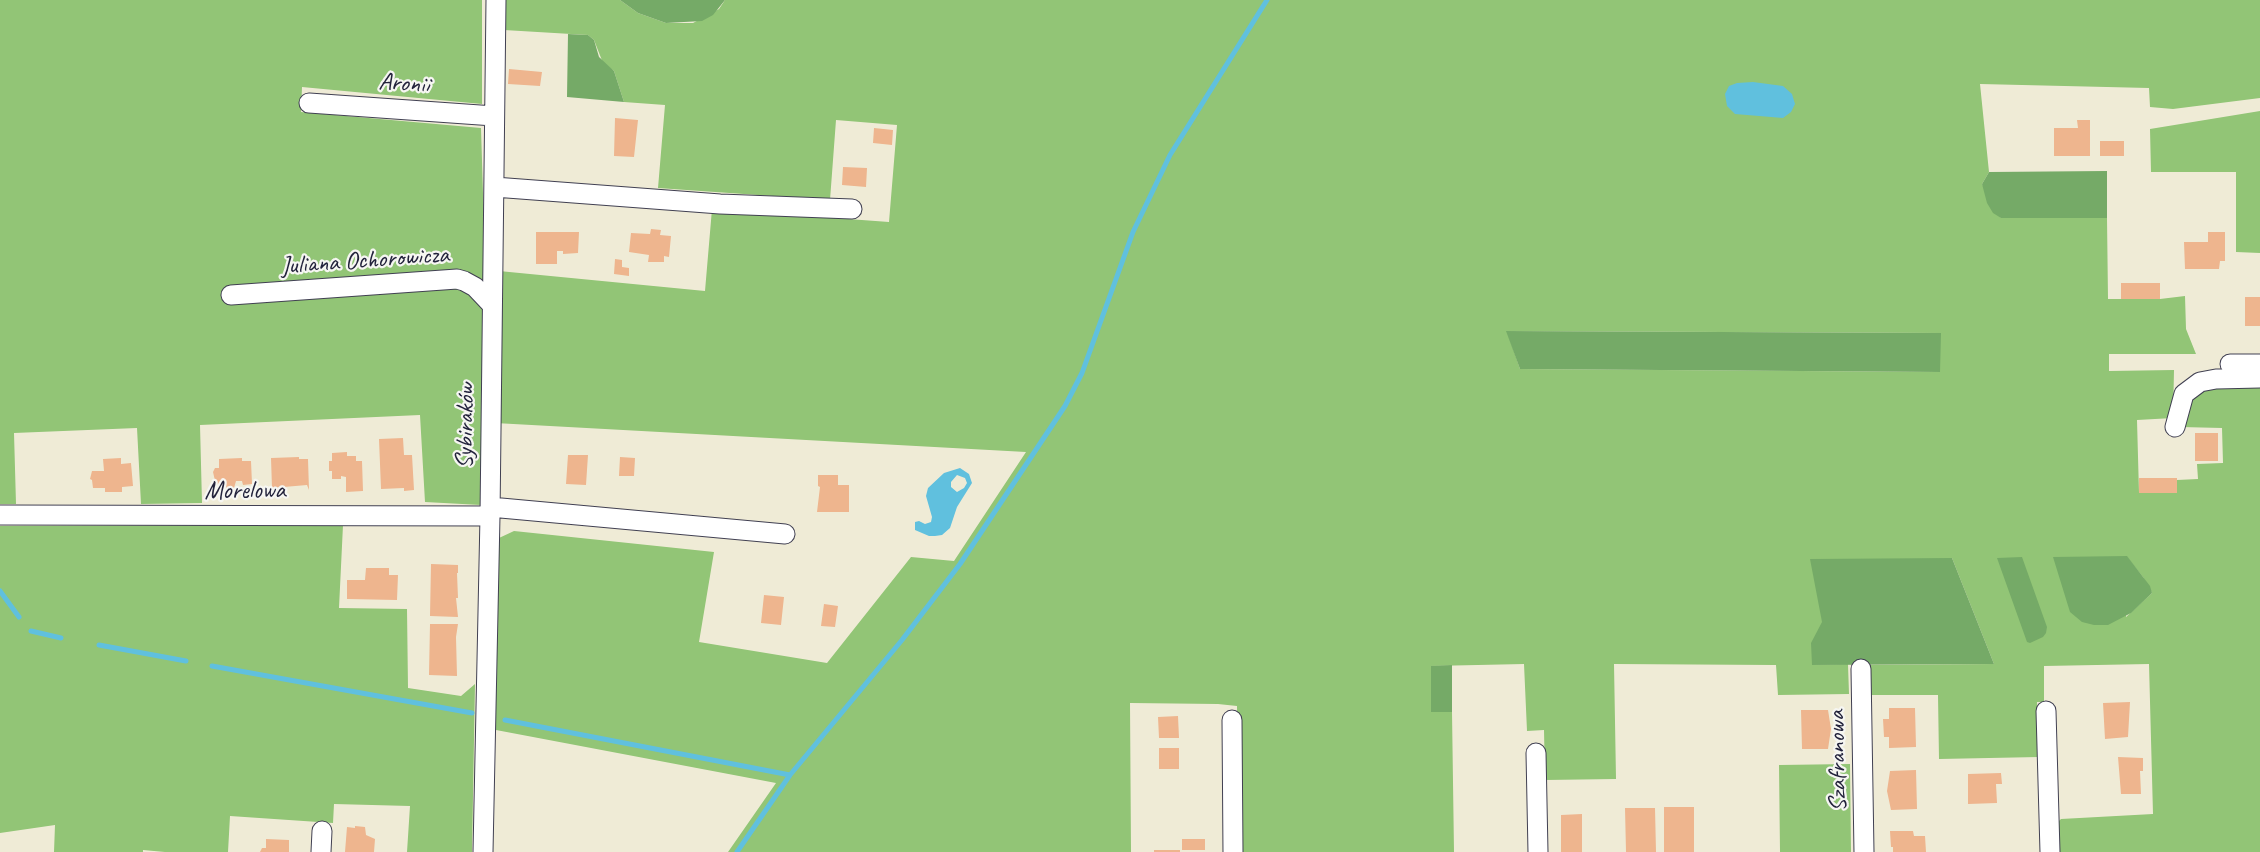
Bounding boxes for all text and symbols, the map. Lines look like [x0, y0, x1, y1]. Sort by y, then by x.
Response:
street label: Aronii [378, 67, 430, 101]
street label: Juliana Ochorowicza [280, 240, 450, 282]
street label: Sybiraków [450, 383, 482, 469]
street label: Morelowa [205, 476, 285, 506]
street label: Szafranowa [1822, 710, 1854, 812]

